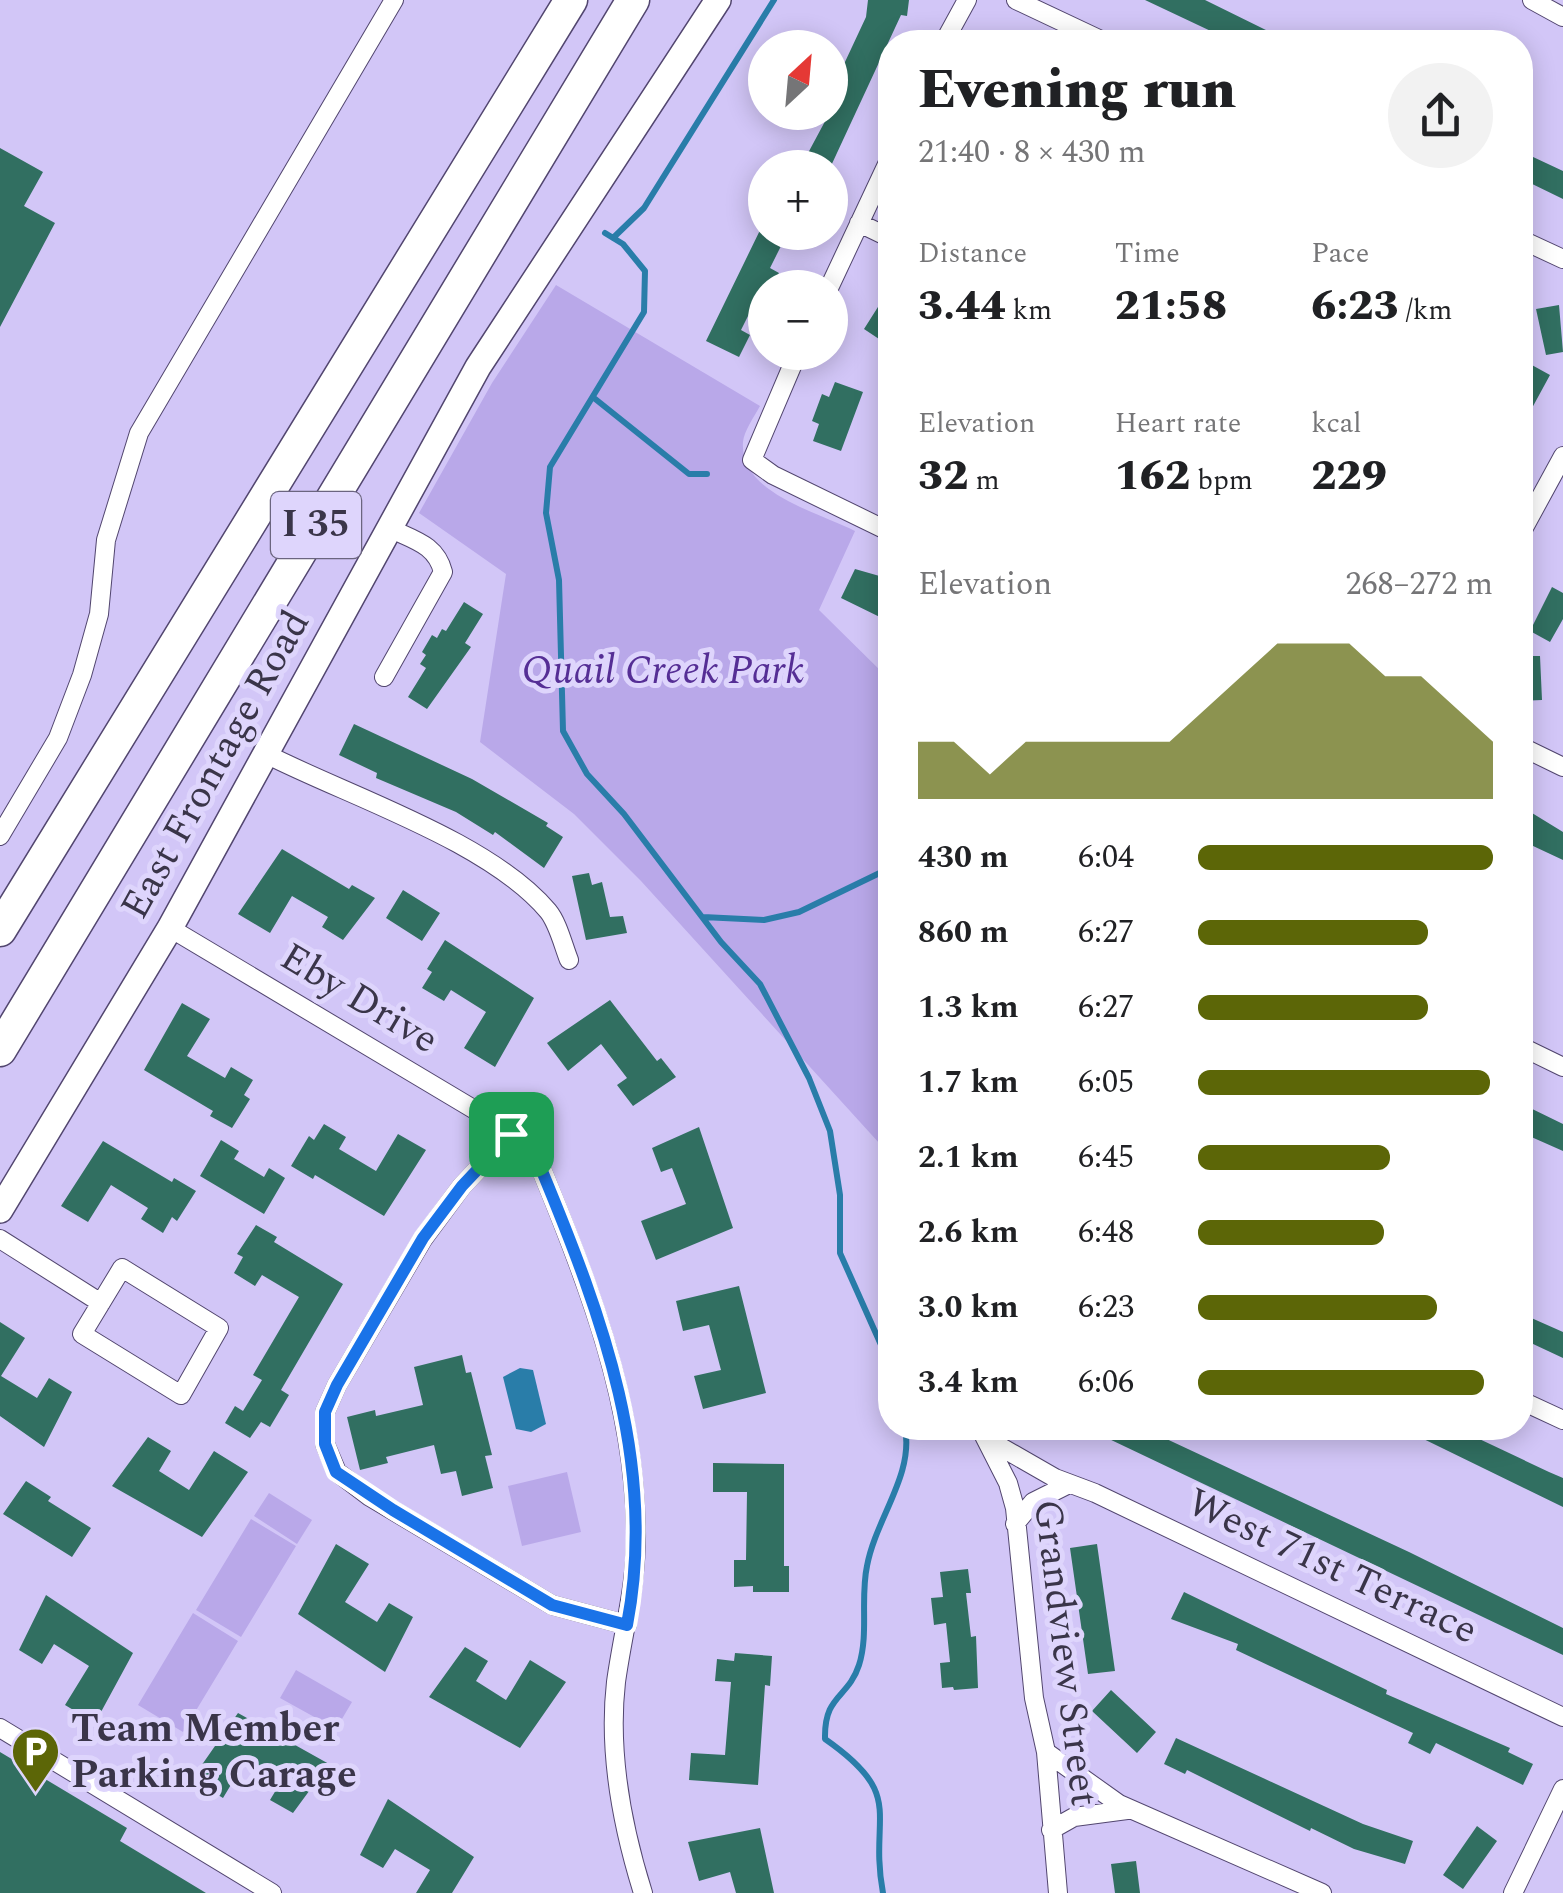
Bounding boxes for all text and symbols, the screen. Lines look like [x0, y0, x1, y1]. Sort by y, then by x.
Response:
north arrow [748, 30, 848, 130]
map controls [748, 30, 848, 370]
text: Evening run [918, 49, 1236, 132]
button: share [1388, 63, 1493, 168]
text: 21:40 · 8 × 430 m [918, 128, 1146, 177]
button: + [748, 150, 848, 250]
text: Distance [918, 232, 1027, 275]
text: Time [1115, 232, 1180, 275]
text: Pace [1311, 232, 1369, 275]
button: − [748, 270, 848, 370]
text: 3.44 [918, 275, 1005, 338]
text: 21:58 [1115, 275, 1227, 338]
text: 6:23 [1311, 275, 1399, 338]
text: km [1005, 289, 1052, 332]
text: /km [1399, 289, 1452, 332]
text: Elevation [918, 402, 1035, 445]
text: Heart rate [1115, 402, 1241, 445]
text: kcal [1311, 402, 1362, 445]
text: 32 [918, 445, 968, 508]
text: 162 [1115, 445, 1190, 508]
text: 229 [1311, 445, 1387, 508]
text: m [968, 459, 1000, 502]
text: bpm [1190, 459, 1253, 502]
road number: I 35 [271, 492, 361, 558]
text: Elevation [918, 560, 1052, 609]
text: 268–272 m [1345, 560, 1493, 609]
street label: East Frontage Road [106, 599, 326, 931]
park label: Quail Creek Park [522, 641, 805, 702]
text: 430 m [918, 833, 1009, 882]
text: 6:04 [1078, 833, 1134, 882]
text: 860 m [918, 908, 1009, 957]
text: 6:27 [1078, 908, 1134, 957]
street label: Eby Drive [268, 928, 450, 1070]
text: 1.3 km [918, 983, 1019, 1032]
text: 6:27 [1078, 983, 1134, 1032]
text: 1.7 km [918, 1058, 1019, 1107]
text: 6:05 [1078, 1058, 1134, 1107]
pin [469, 1092, 554, 1177]
icon: arrive [484, 1107, 539, 1162]
text: 2.1 km [918, 1133, 1019, 1182]
text: 6:45 [1078, 1133, 1134, 1182]
text: 2.6 km [918, 1208, 1019, 1257]
text: 6:48 [1078, 1208, 1134, 1257]
text: 3.0 km [918, 1283, 1019, 1332]
text: 6:23 [1078, 1283, 1134, 1332]
text: 3.4 km [918, 1358, 1019, 1407]
text: 6:06 [1078, 1358, 1134, 1407]
street label: West 71st Terrace [1177, 1473, 1487, 1661]
street label: Grandview Street [1016, 1496, 1114, 1810]
place label: Team Member Parking Carage [71, 1699, 357, 1806]
parking icon: Team Member Parking Carage [10, 1726, 62, 1794]

